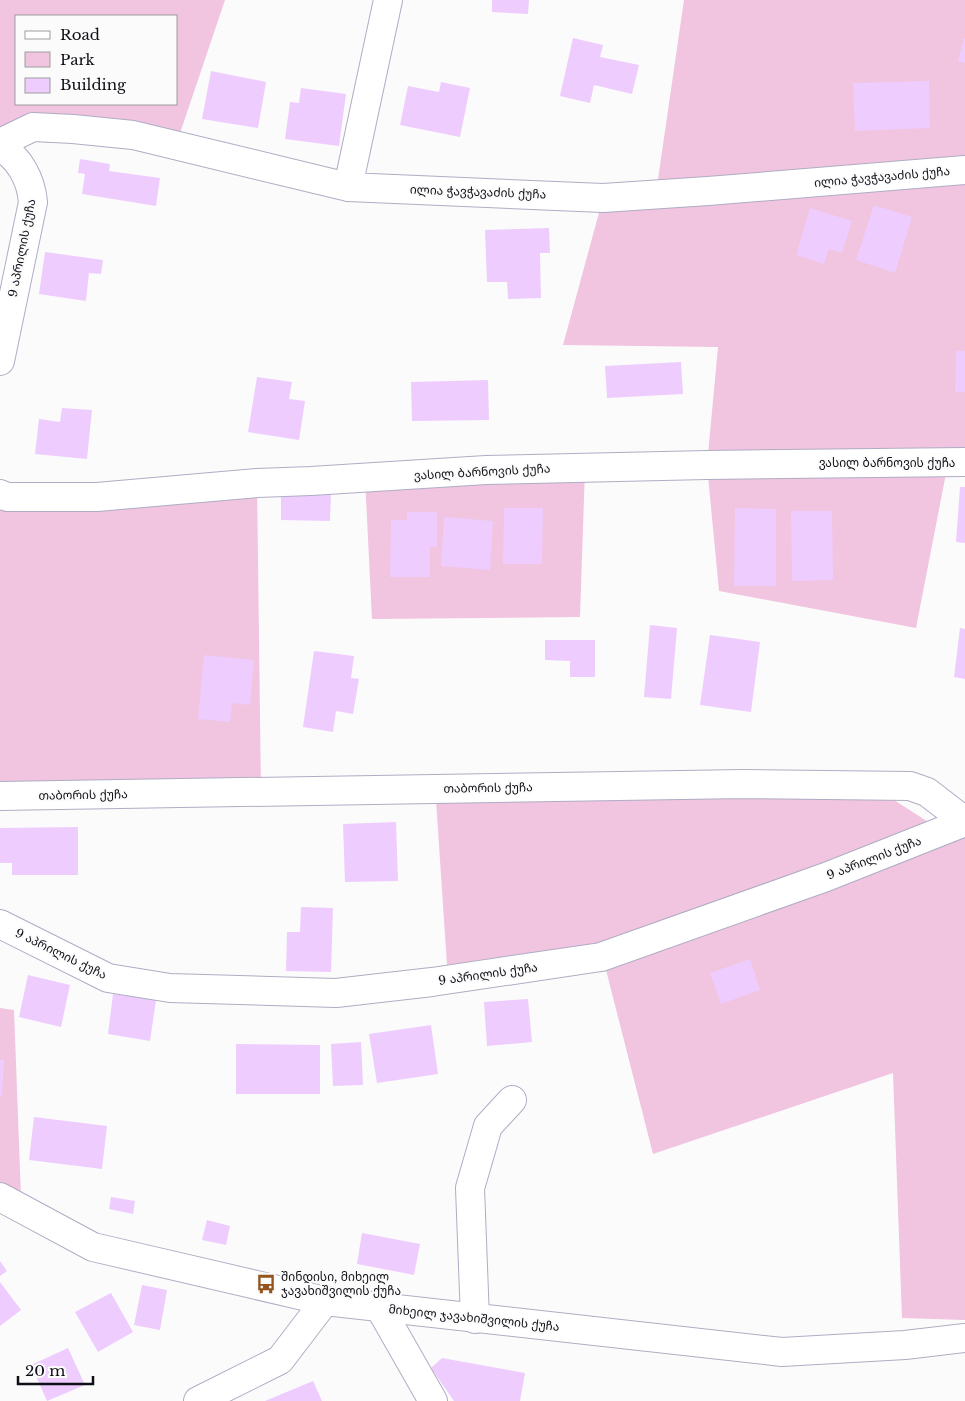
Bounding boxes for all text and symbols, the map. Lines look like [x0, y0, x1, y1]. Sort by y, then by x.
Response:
legend [15, 15, 178, 105]
text: Road [60, 25, 100, 44]
text: Park [60, 50, 96, 69]
text: Building [60, 75, 127, 94]
street label: ილია ჭავჭავაძის ქუჩა [813, 163, 951, 191]
street label: ილია ჭავჭავაძის ქუჩა [410, 182, 546, 202]
street label: 9 აპრილის ქუჩა [5, 197, 39, 299]
street label: ვასილ ბარნოვის ქუჩა [819, 455, 955, 471]
street label: ვასილ ბარნოვის ქუჩა [413, 460, 551, 484]
street label: თაბორის ქუჩა [443, 779, 533, 796]
street label: თაბორის ქუჩა [38, 786, 128, 803]
street label: 9 აპრილის ქუჩა [825, 833, 923, 883]
street label: 9 აპრილის ქუჩა [13, 925, 109, 983]
street label: 9 აპრილის ქუჩა [437, 959, 539, 989]
place label: შინდისი, მიხეილ ჯავახიშვილის ქუჩა [281, 1269, 401, 1299]
bus stop icon: შინდისი, მიხეილ ჯავახიშვილის ქუჩა [255, 1273, 277, 1295]
street label: მიხეილ ჯავახიშვილის ქუჩა [388, 1301, 560, 1335]
scale bar [18, 1354, 92, 1386]
text: 20 m [25, 1361, 65, 1380]

